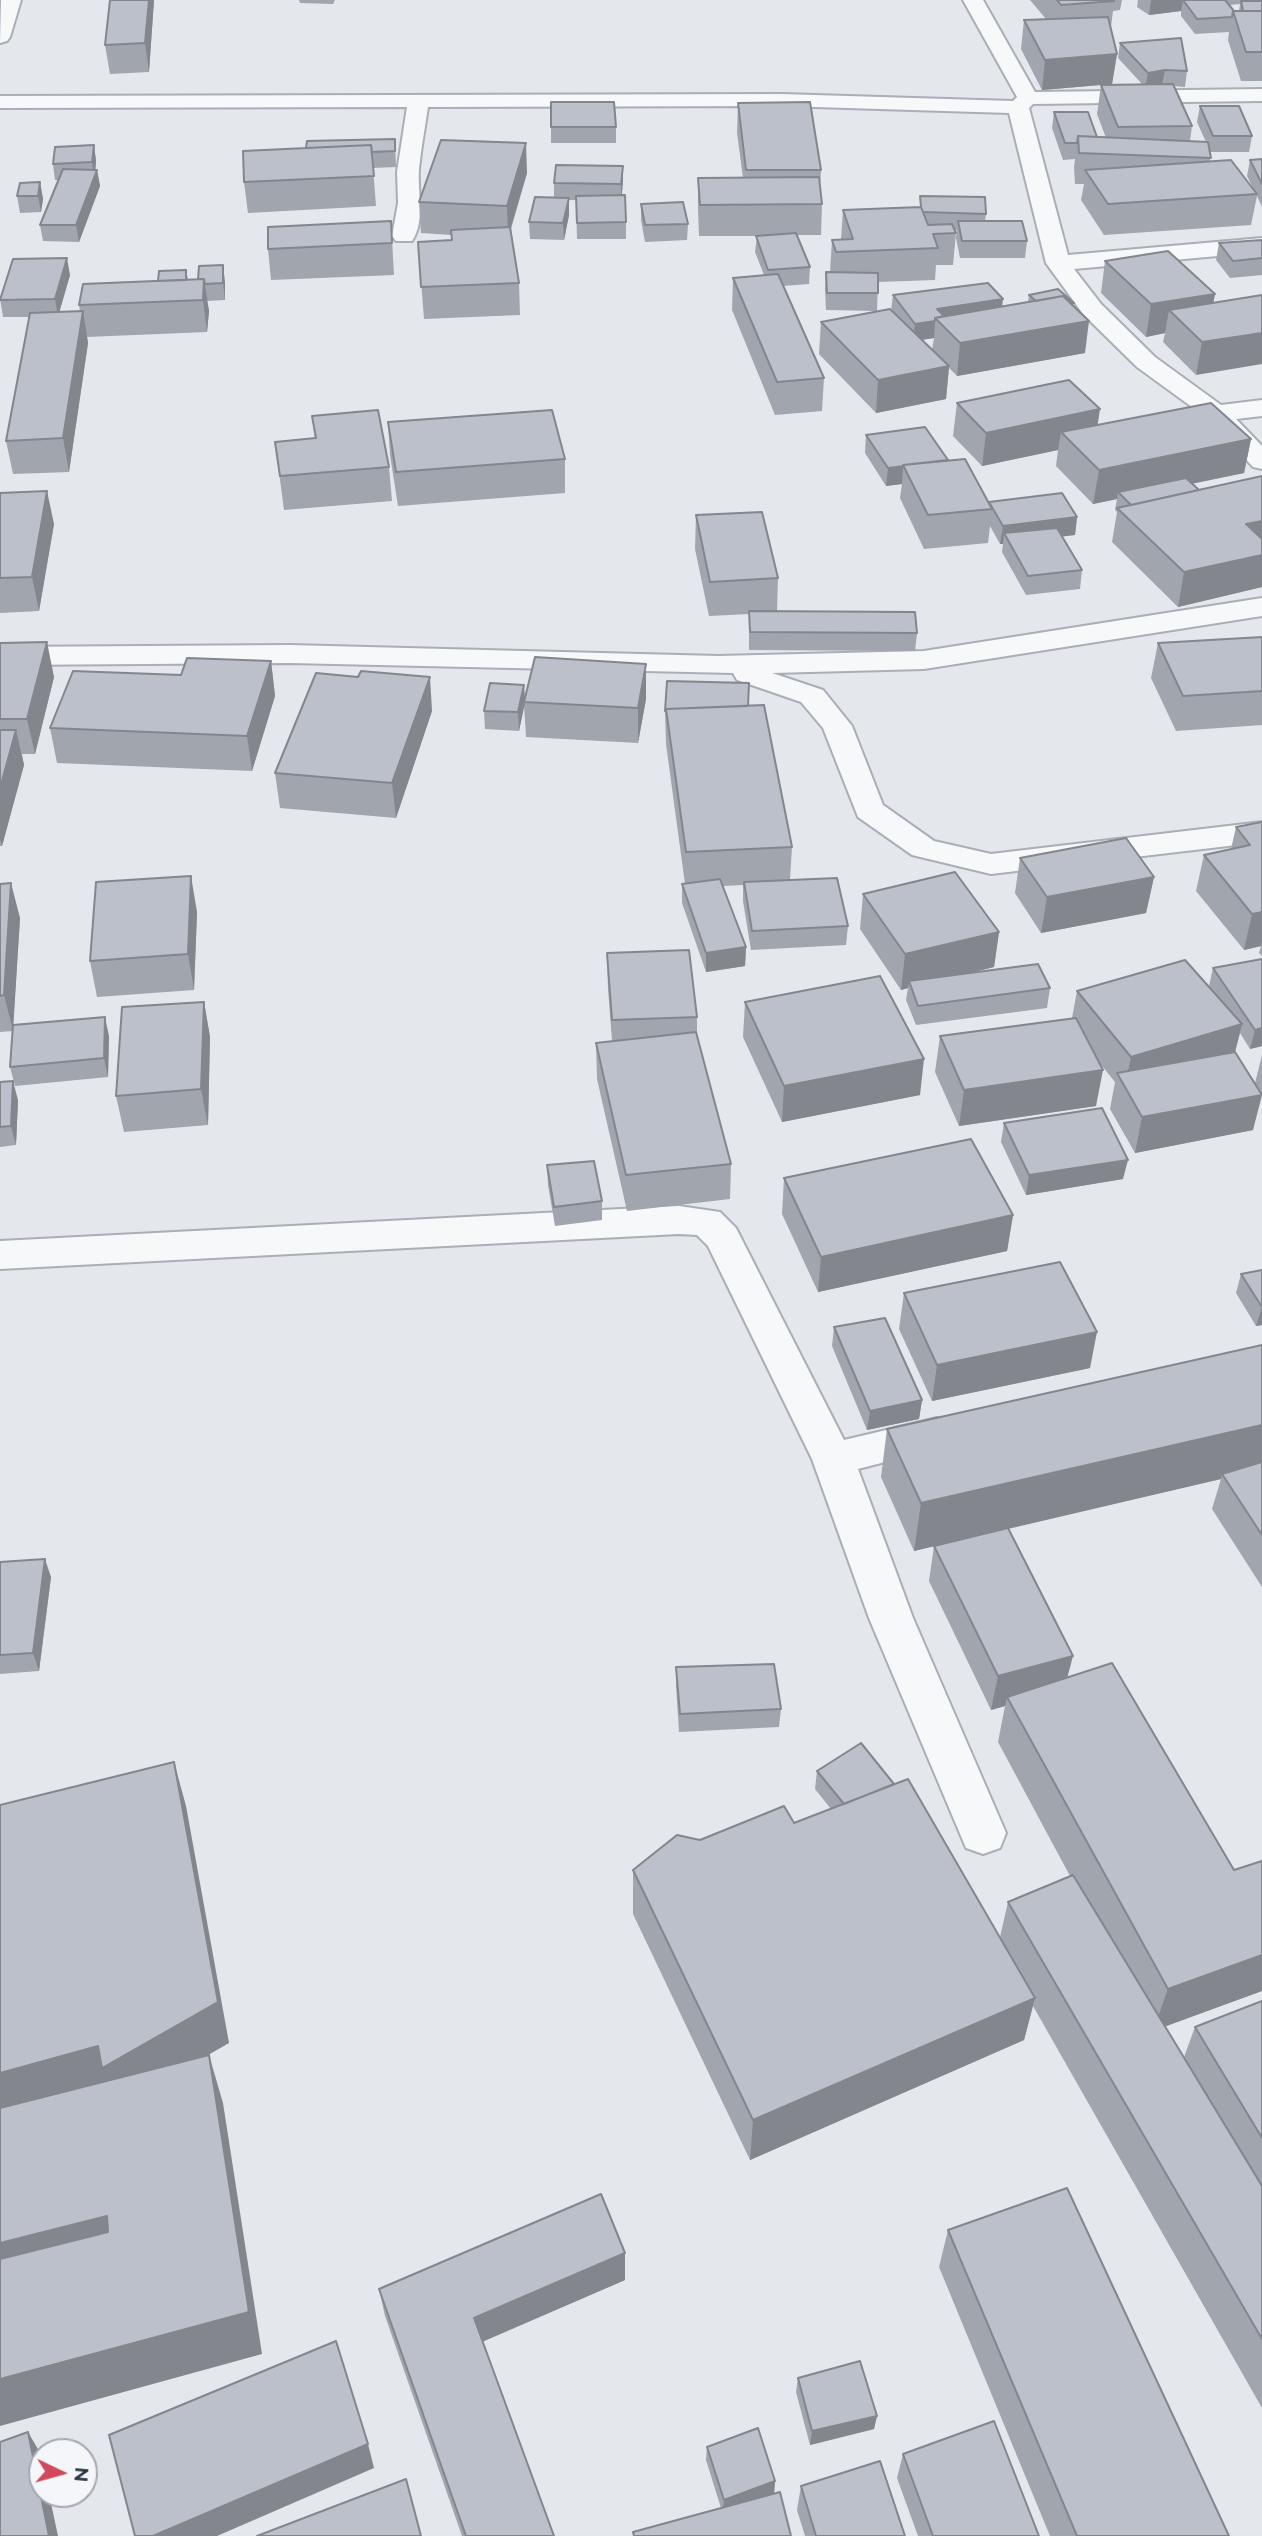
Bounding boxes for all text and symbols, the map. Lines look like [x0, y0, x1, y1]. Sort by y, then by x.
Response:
north arrow [28, 2438, 98, 2508]
text: N [70, 2466, 94, 2483]

